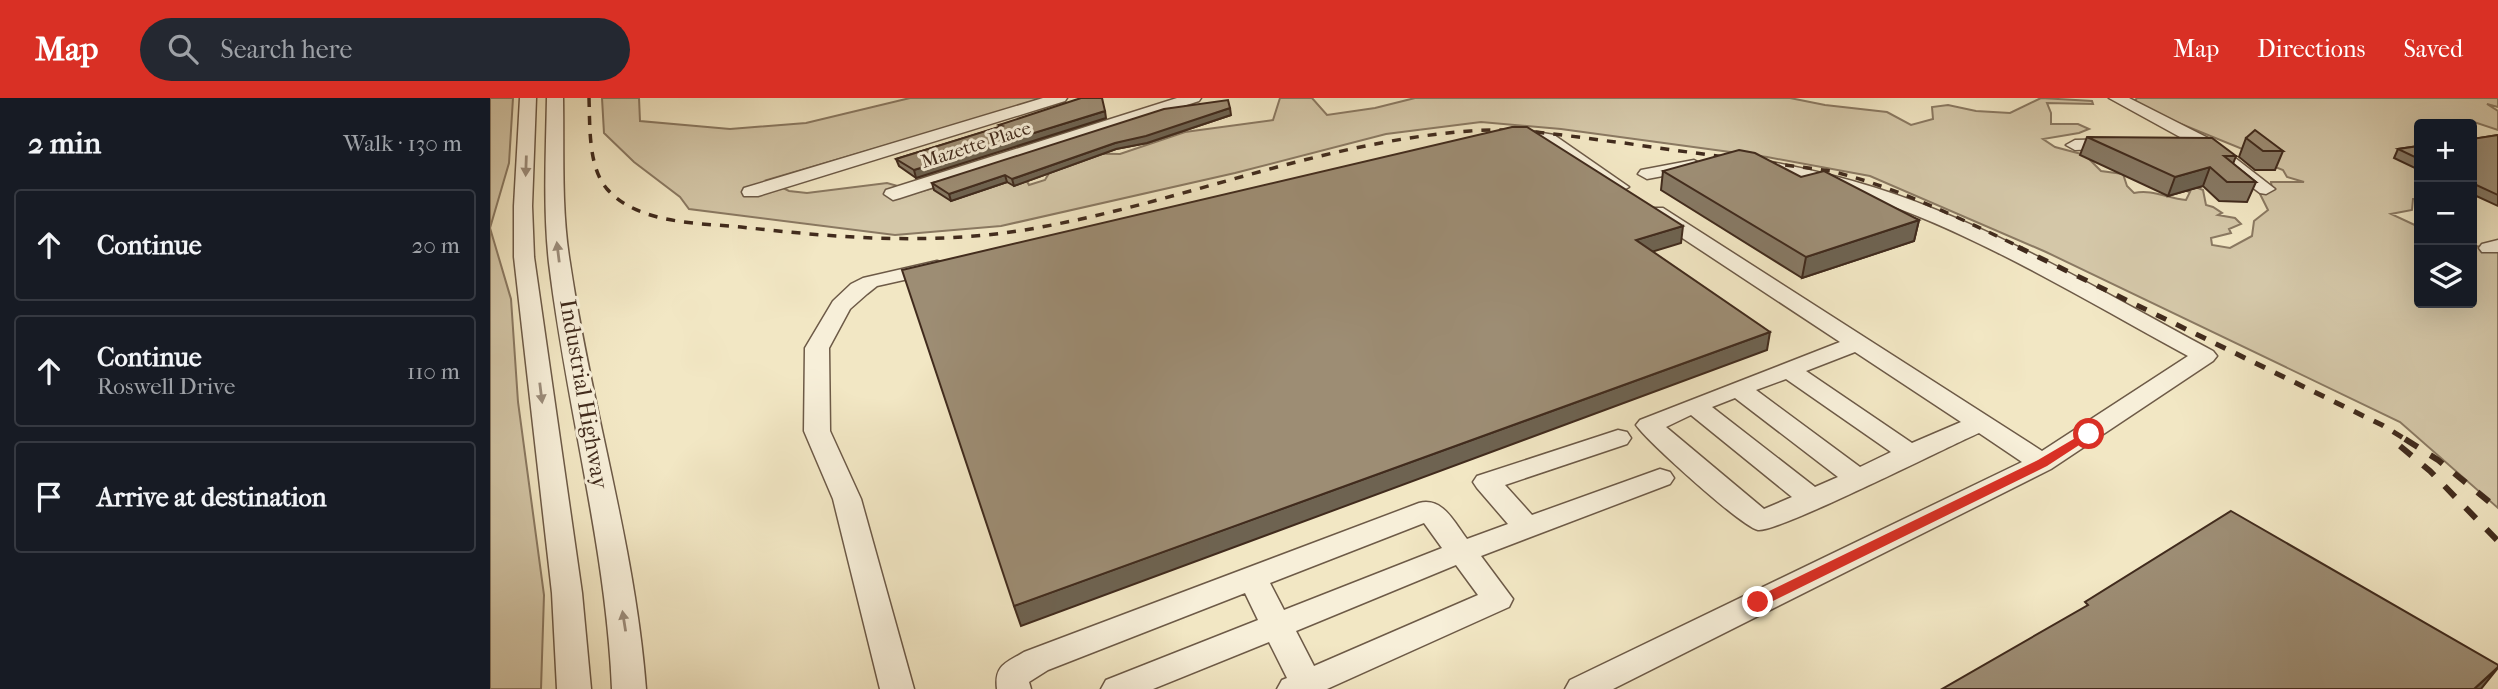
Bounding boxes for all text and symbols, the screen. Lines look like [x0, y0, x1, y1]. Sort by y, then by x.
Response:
search box [140, 18, 630, 81]
text: Map [35, 30, 98, 69]
icon: search [164, 30, 202, 68]
text: Search here [220, 34, 352, 65]
text: Map [2173, 35, 2219, 63]
text: Directions [2257, 35, 2365, 63]
text: Saved [2403, 35, 2463, 63]
street label: Mazette Place [918, 117, 1034, 173]
map controls [2414, 119, 2477, 308]
button: + [2414, 119, 2477, 182]
text: 2 min [28, 126, 101, 161]
text: Walk · 130 m [343, 130, 462, 157]
one-way arrow [520, 155, 531, 177]
button: − [2414, 182, 2477, 245]
icon: ahead [30, 226, 68, 264]
text: Continue [97, 230, 202, 261]
text: 20 m [411, 232, 460, 259]
one-way arrow [553, 241, 564, 263]
button: layers [2414, 245, 2477, 308]
street label: Industrial Highway [554, 297, 614, 492]
text: Continue [97, 342, 202, 373]
icon: ahead [30, 352, 68, 390]
text: 110 m [407, 358, 460, 385]
text: Roswell Drive [97, 373, 235, 400]
one-way arrow [535, 382, 546, 404]
route start [2073, 418, 2104, 449]
icon: arrive [30, 478, 68, 516]
text: Arrive at destination [97, 482, 327, 513]
route end [1742, 586, 1773, 617]
one-way arrow [618, 610, 629, 632]

